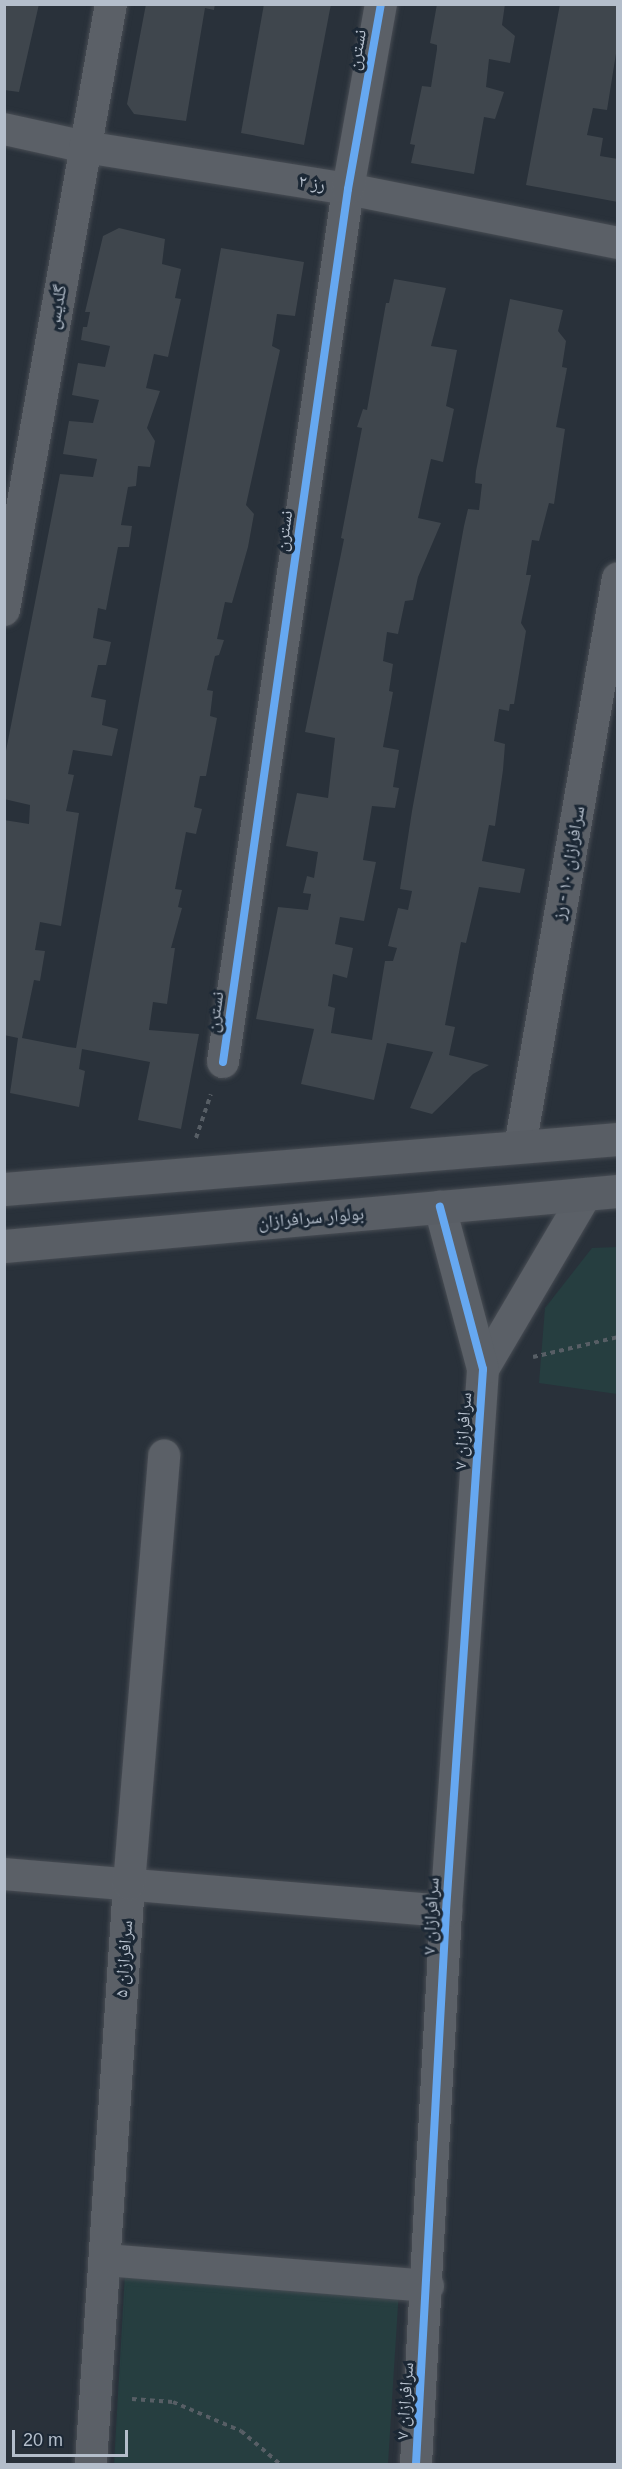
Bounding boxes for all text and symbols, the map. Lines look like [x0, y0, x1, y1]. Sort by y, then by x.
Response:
street label: نسترن [343, 28, 371, 72]
street label: رز ۲ [297, 170, 327, 196]
street label: گلدیس [42, 283, 72, 331]
street label: نسترن [270, 509, 298, 553]
street label: سرافرازان ۱۰ - رز [548, 804, 590, 922]
street label: نسترن [201, 990, 229, 1034]
street label: بولوار سرافرازان [257, 1203, 365, 1233]
street label: سرافرازان ۷ [450, 1392, 476, 1470]
street label: سرافرازان ۷ [418, 1877, 444, 1955]
street label: سرافرازان ۵ [111, 1920, 137, 1998]
street label: سرافرازان ۷ [392, 2362, 418, 2440]
scale bar [15, 2418, 130, 2456]
text: 20 m [23, 2430, 63, 2450]

